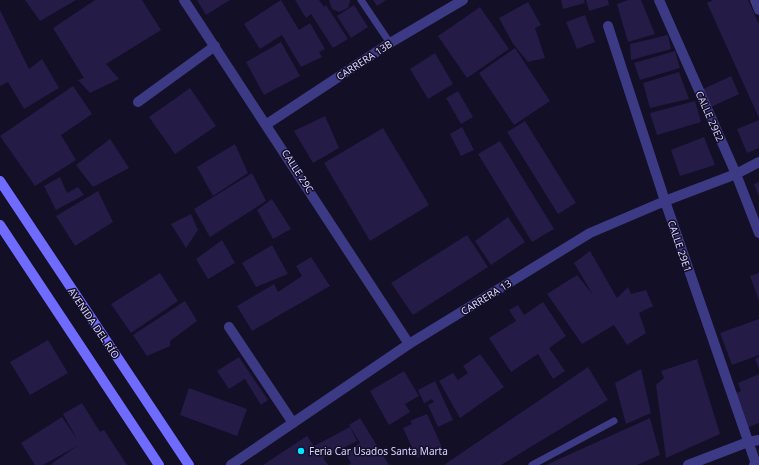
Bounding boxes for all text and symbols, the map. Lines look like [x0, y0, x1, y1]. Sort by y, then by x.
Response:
street label: CARRERA 13B [333, 37, 395, 83]
street label: CALLE 29E2 [693, 88, 728, 144]
street label: CALLE 29C [279, 147, 318, 196]
street label: CALLE 29E1 [665, 218, 695, 274]
street label: CARRERA 13 [458, 276, 514, 318]
street label: AVENIDA DEL RÍO [65, 285, 123, 361]
place label: Feria Car Usados Santa Marta [309, 444, 448, 458]
marker: Feria Car Usados Santa Marta [296, 446, 306, 456]

